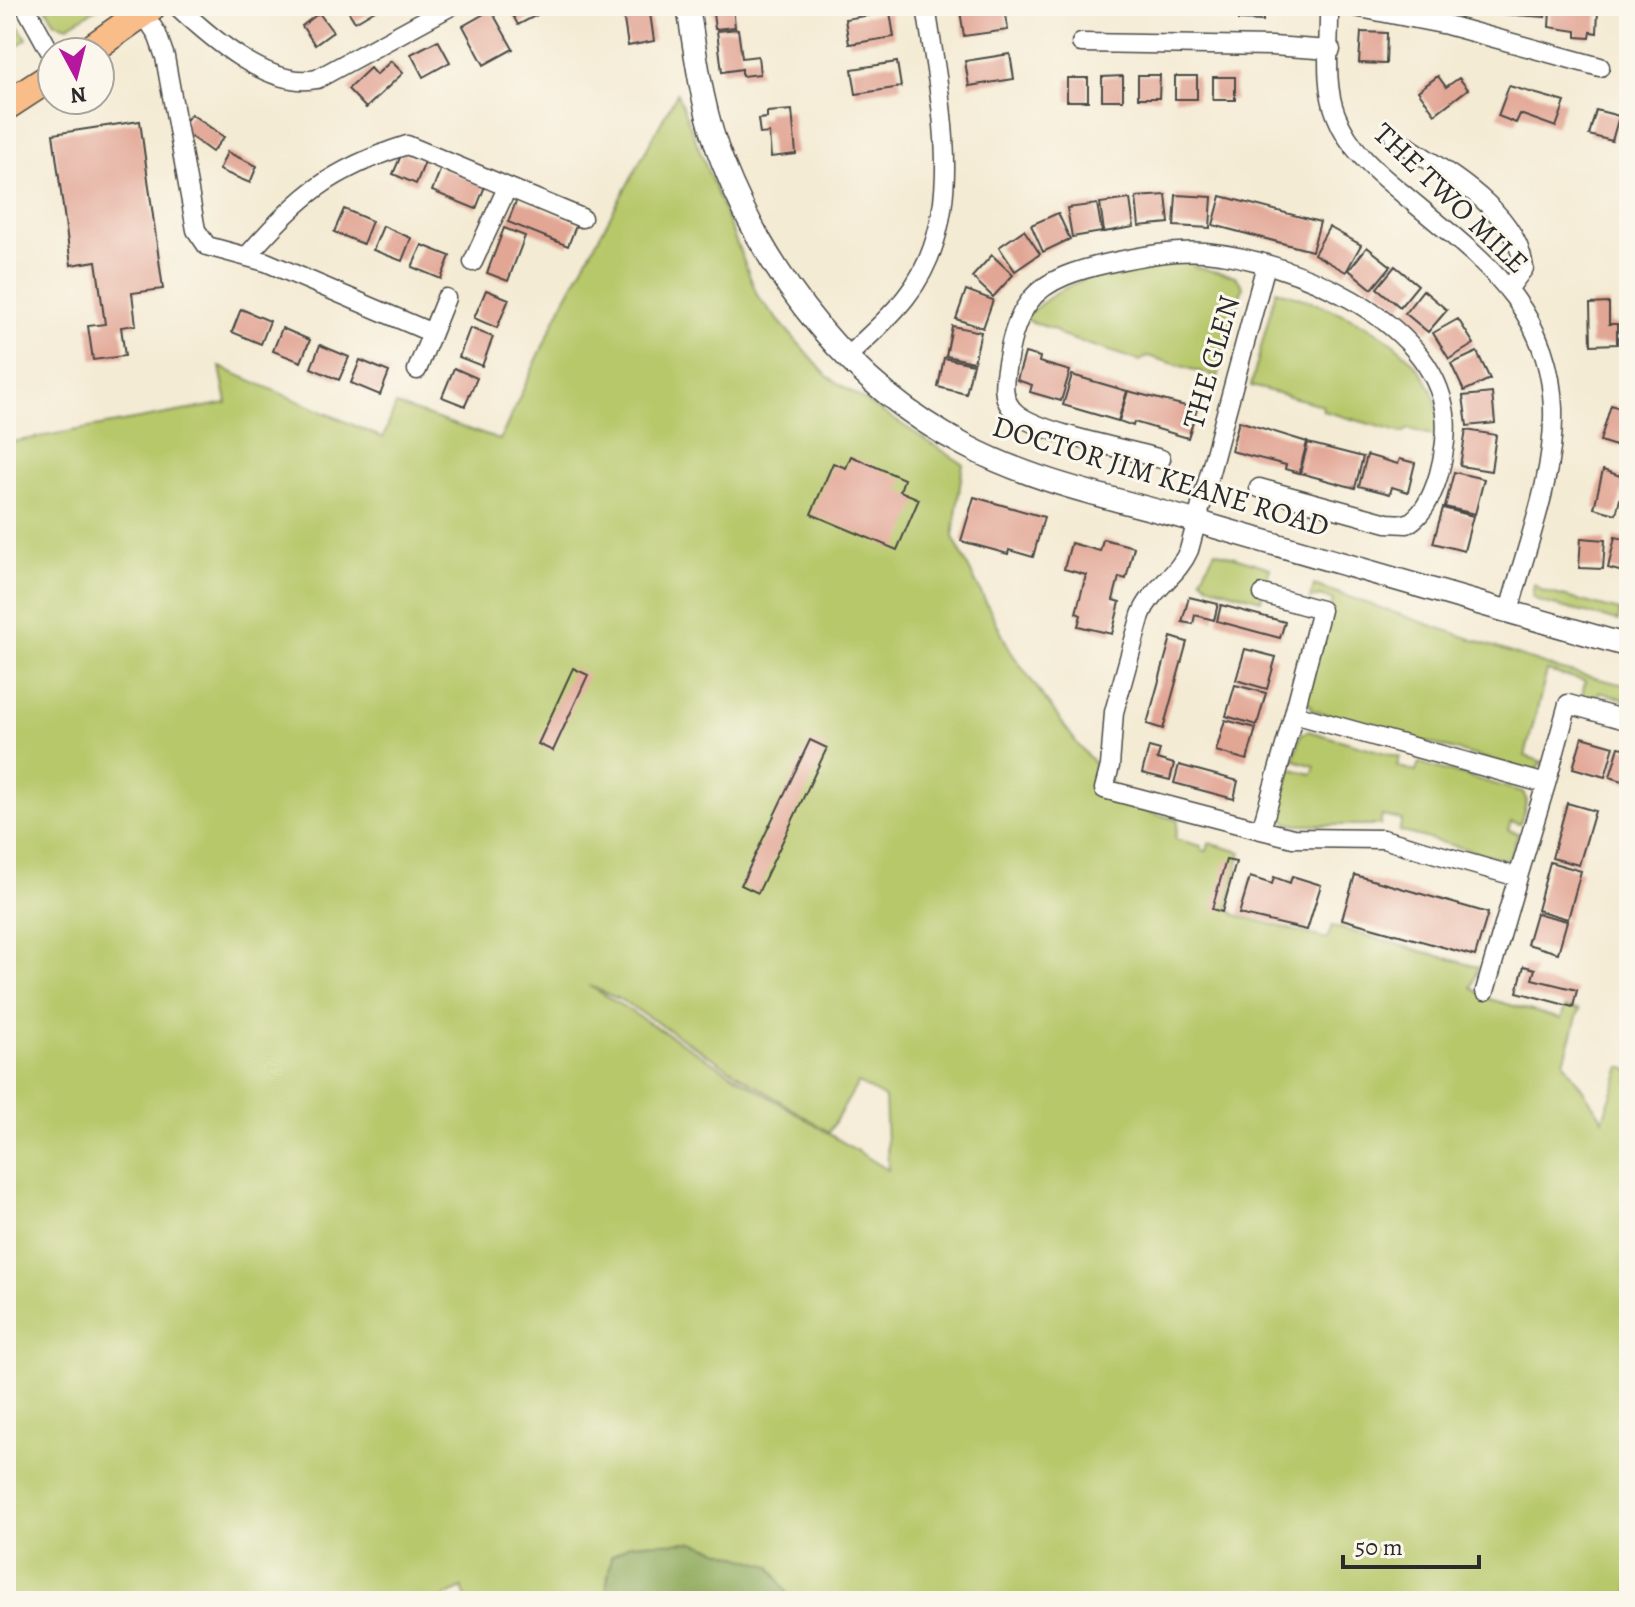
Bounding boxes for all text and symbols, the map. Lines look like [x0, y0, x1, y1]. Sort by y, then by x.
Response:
north arrow [36, 36, 116, 116]
text: N [69, 79, 88, 111]
street label: THE TWO MILE [1365, 114, 1537, 282]
street label: THE GLEN [1173, 291, 1249, 433]
street label: DOCTOR JIM KEANE ROAD [988, 406, 1334, 546]
scale bar [1343, 1519, 1479, 1569]
text: 50 m [1355, 1531, 1403, 1563]

